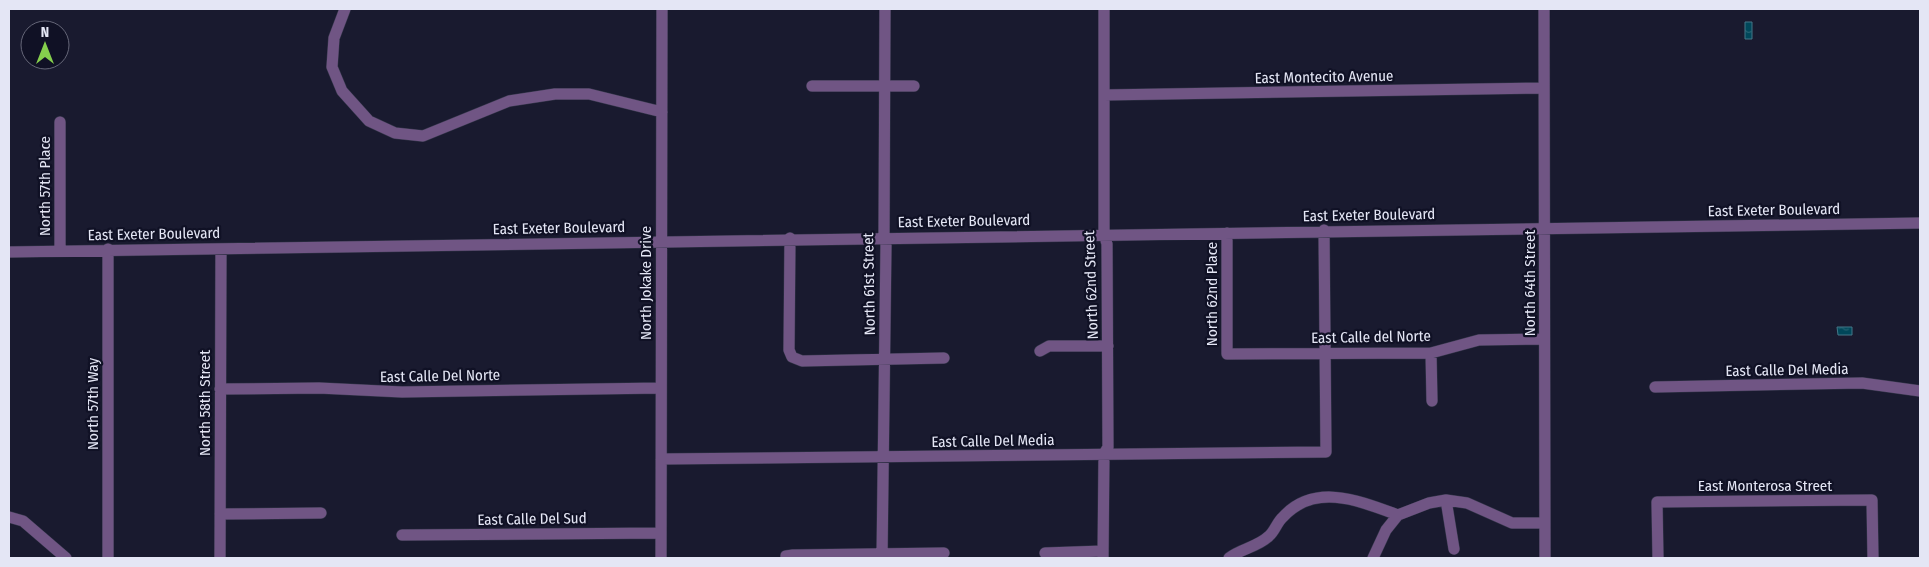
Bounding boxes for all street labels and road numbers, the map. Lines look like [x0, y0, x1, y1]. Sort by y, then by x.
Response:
street label: East Montecito Avenue [1254, 67, 1394, 87]
street label: North 57th Place [36, 136, 54, 236]
street label: East Exeter Boulevard [1708, 200, 1840, 220]
street label: East Exeter Boulevard [1303, 205, 1435, 225]
street label: East Exeter Boulevard [898, 211, 1030, 231]
street label: East Exeter Boulevard [493, 218, 625, 238]
street label: East Exeter Boulevard [88, 224, 220, 244]
street label: North Jokake Drive [637, 226, 655, 340]
street label: North 62nd Street [1080, 230, 1102, 340]
street label: North 64th Street [1521, 230, 1539, 336]
street label: North 61st Street [859, 232, 879, 336]
street label: North 62nd Place [1203, 242, 1221, 346]
street label: East Calle del Norte [1311, 327, 1431, 347]
street label: North 58th Street [196, 350, 214, 456]
street label: North 57th Way [84, 358, 102, 450]
street label: East Calle Del Media [1725, 360, 1849, 380]
street label: East Calle Del Norte [380, 366, 500, 386]
street label: East Calle Del Media [931, 431, 1055, 451]
street label: East Monterosa Street [1698, 477, 1832, 495]
street label: East Calle Del Sud [477, 509, 587, 529]

